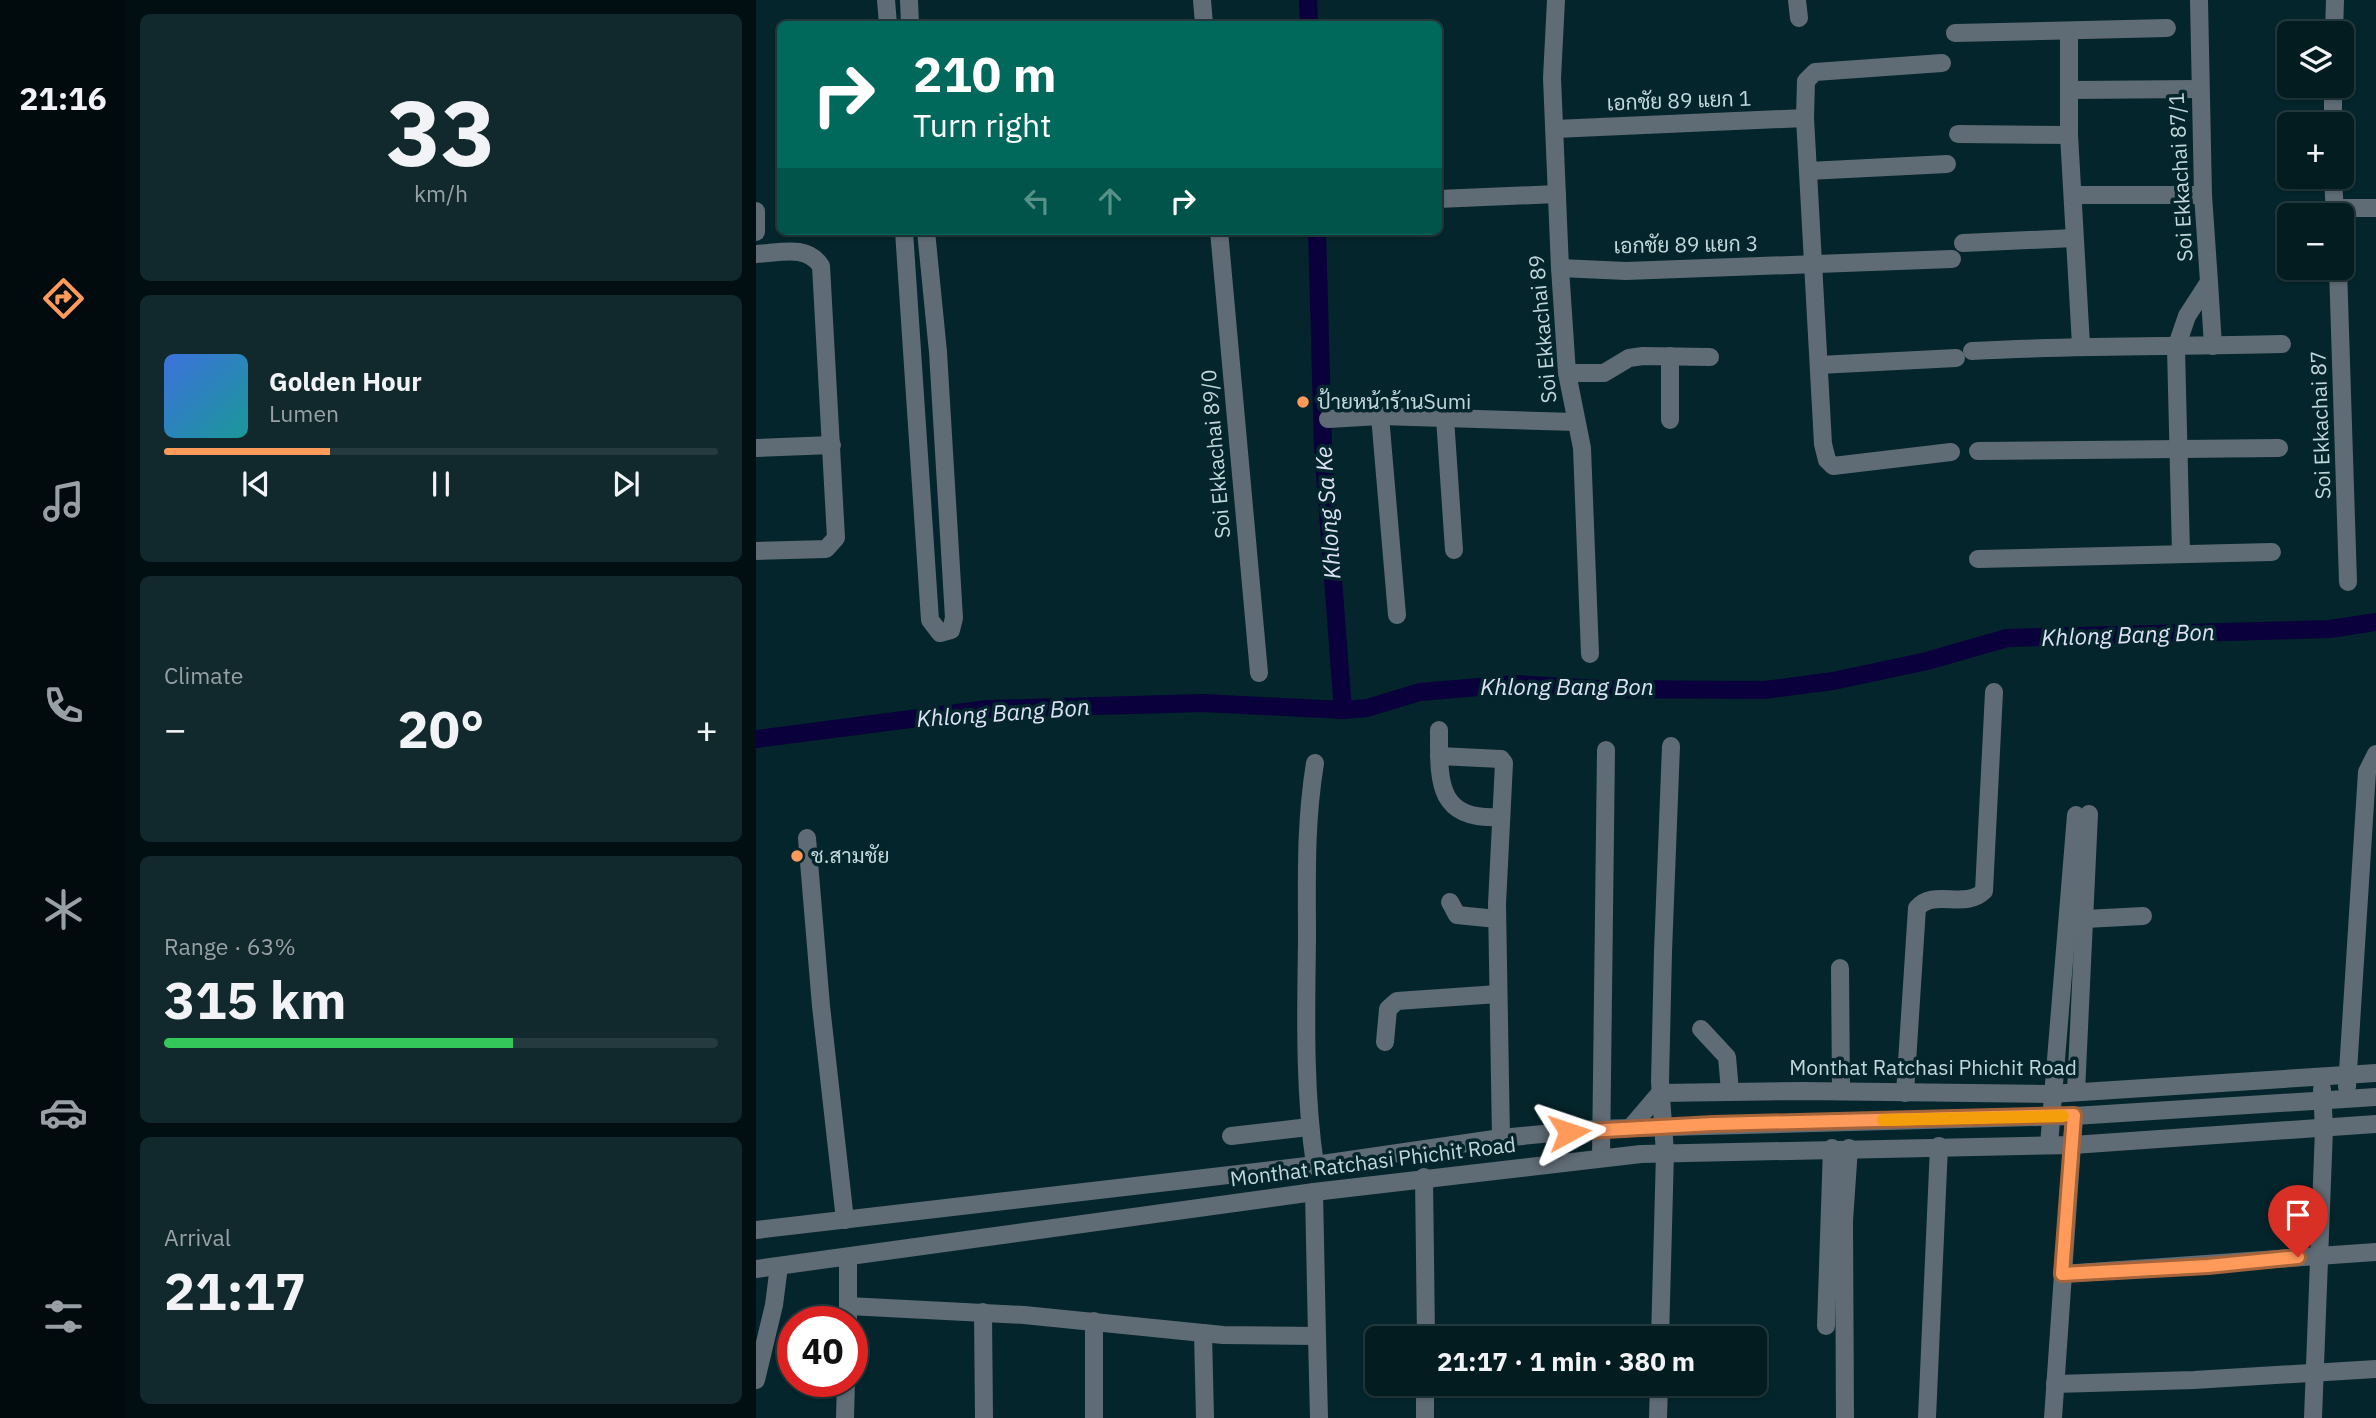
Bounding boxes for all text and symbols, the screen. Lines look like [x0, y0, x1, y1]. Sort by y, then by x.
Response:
map controls [2277, 21, 2354, 280]
button: layers [2277, 21, 2354, 98]
text: 210 m [913, 42, 1057, 105]
icon: right [798, 49, 889, 140]
text: 33 [386, 73, 496, 191]
text: 21:16 [19, 77, 107, 119]
street label: เอกชัย 89 แยก 1 [1606, 83, 1752, 117]
street label: Soi Ekkachai 87/1 [2162, 92, 2198, 262]
text: Turn right [913, 104, 1051, 146]
button: + [2277, 112, 2354, 189]
text: km/h [414, 178, 468, 208]
icon: left [1018, 182, 1056, 220]
icon: ahead [1091, 182, 1129, 220]
icon: right [1164, 182, 1202, 220]
button: − [2277, 203, 2354, 280]
street label: เอกชัย 89 แยก 3 [1613, 229, 1759, 259]
street label: Soi Ekkachai 89 [1522, 254, 1562, 404]
icon: directions [39, 274, 88, 323]
street label: Soi Ekkachai 87 [2303, 350, 2337, 500]
text: Golden Hour [269, 364, 422, 398]
street label: Soi Ekkachai 89/0 [1194, 368, 1236, 540]
place label: ป้ายหน้าร้านSumi [1317, 387, 1471, 415]
marker: ป้ายหน้าร้านSumi [1295, 394, 1311, 410]
text: Lumen [269, 398, 339, 428]
water label: Khlong Sa Ke [1307, 445, 1347, 580]
icon: previous [237, 465, 275, 503]
icon: pause [422, 465, 460, 503]
icon: next [607, 465, 645, 503]
icon: music [39, 477, 88, 526]
water label: Khlong Bang Bon [2041, 616, 2215, 652]
text: Climate [164, 660, 243, 690]
water label: Khlong Bang Bon [1480, 671, 1654, 701]
icon: phone [39, 681, 88, 730]
water label: Khlong Bang Bon [915, 691, 1091, 733]
text: 20° [398, 695, 484, 762]
text: − [164, 704, 187, 753]
text: + [695, 704, 718, 753]
place label: ช.สามชัย [811, 841, 889, 869]
marker: ช.สามชัย [789, 848, 805, 864]
icon: climate [39, 885, 88, 934]
text: Range · 63% [164, 931, 296, 961]
text: 315 km [164, 966, 346, 1033]
street label: Monthat Ratchasi Phichit Road [1789, 1053, 2077, 1081]
icon: car [39, 1088, 88, 1137]
position arrow [1532, 1095, 1606, 1169]
street label: Monthat Ratchasi Phichit Road [1228, 1130, 1517, 1192]
pin [2268, 1185, 2328, 1257]
icon: arrive [2279, 1196, 2317, 1234]
text: Arrival [164, 1222, 231, 1252]
text: 21:17 [164, 1257, 306, 1324]
icon: filters [39, 1292, 88, 1341]
speed limit sign: 40 [777, 1306, 868, 1397]
text: 21:17 · 1 min · 380 m [1437, 1344, 1695, 1378]

